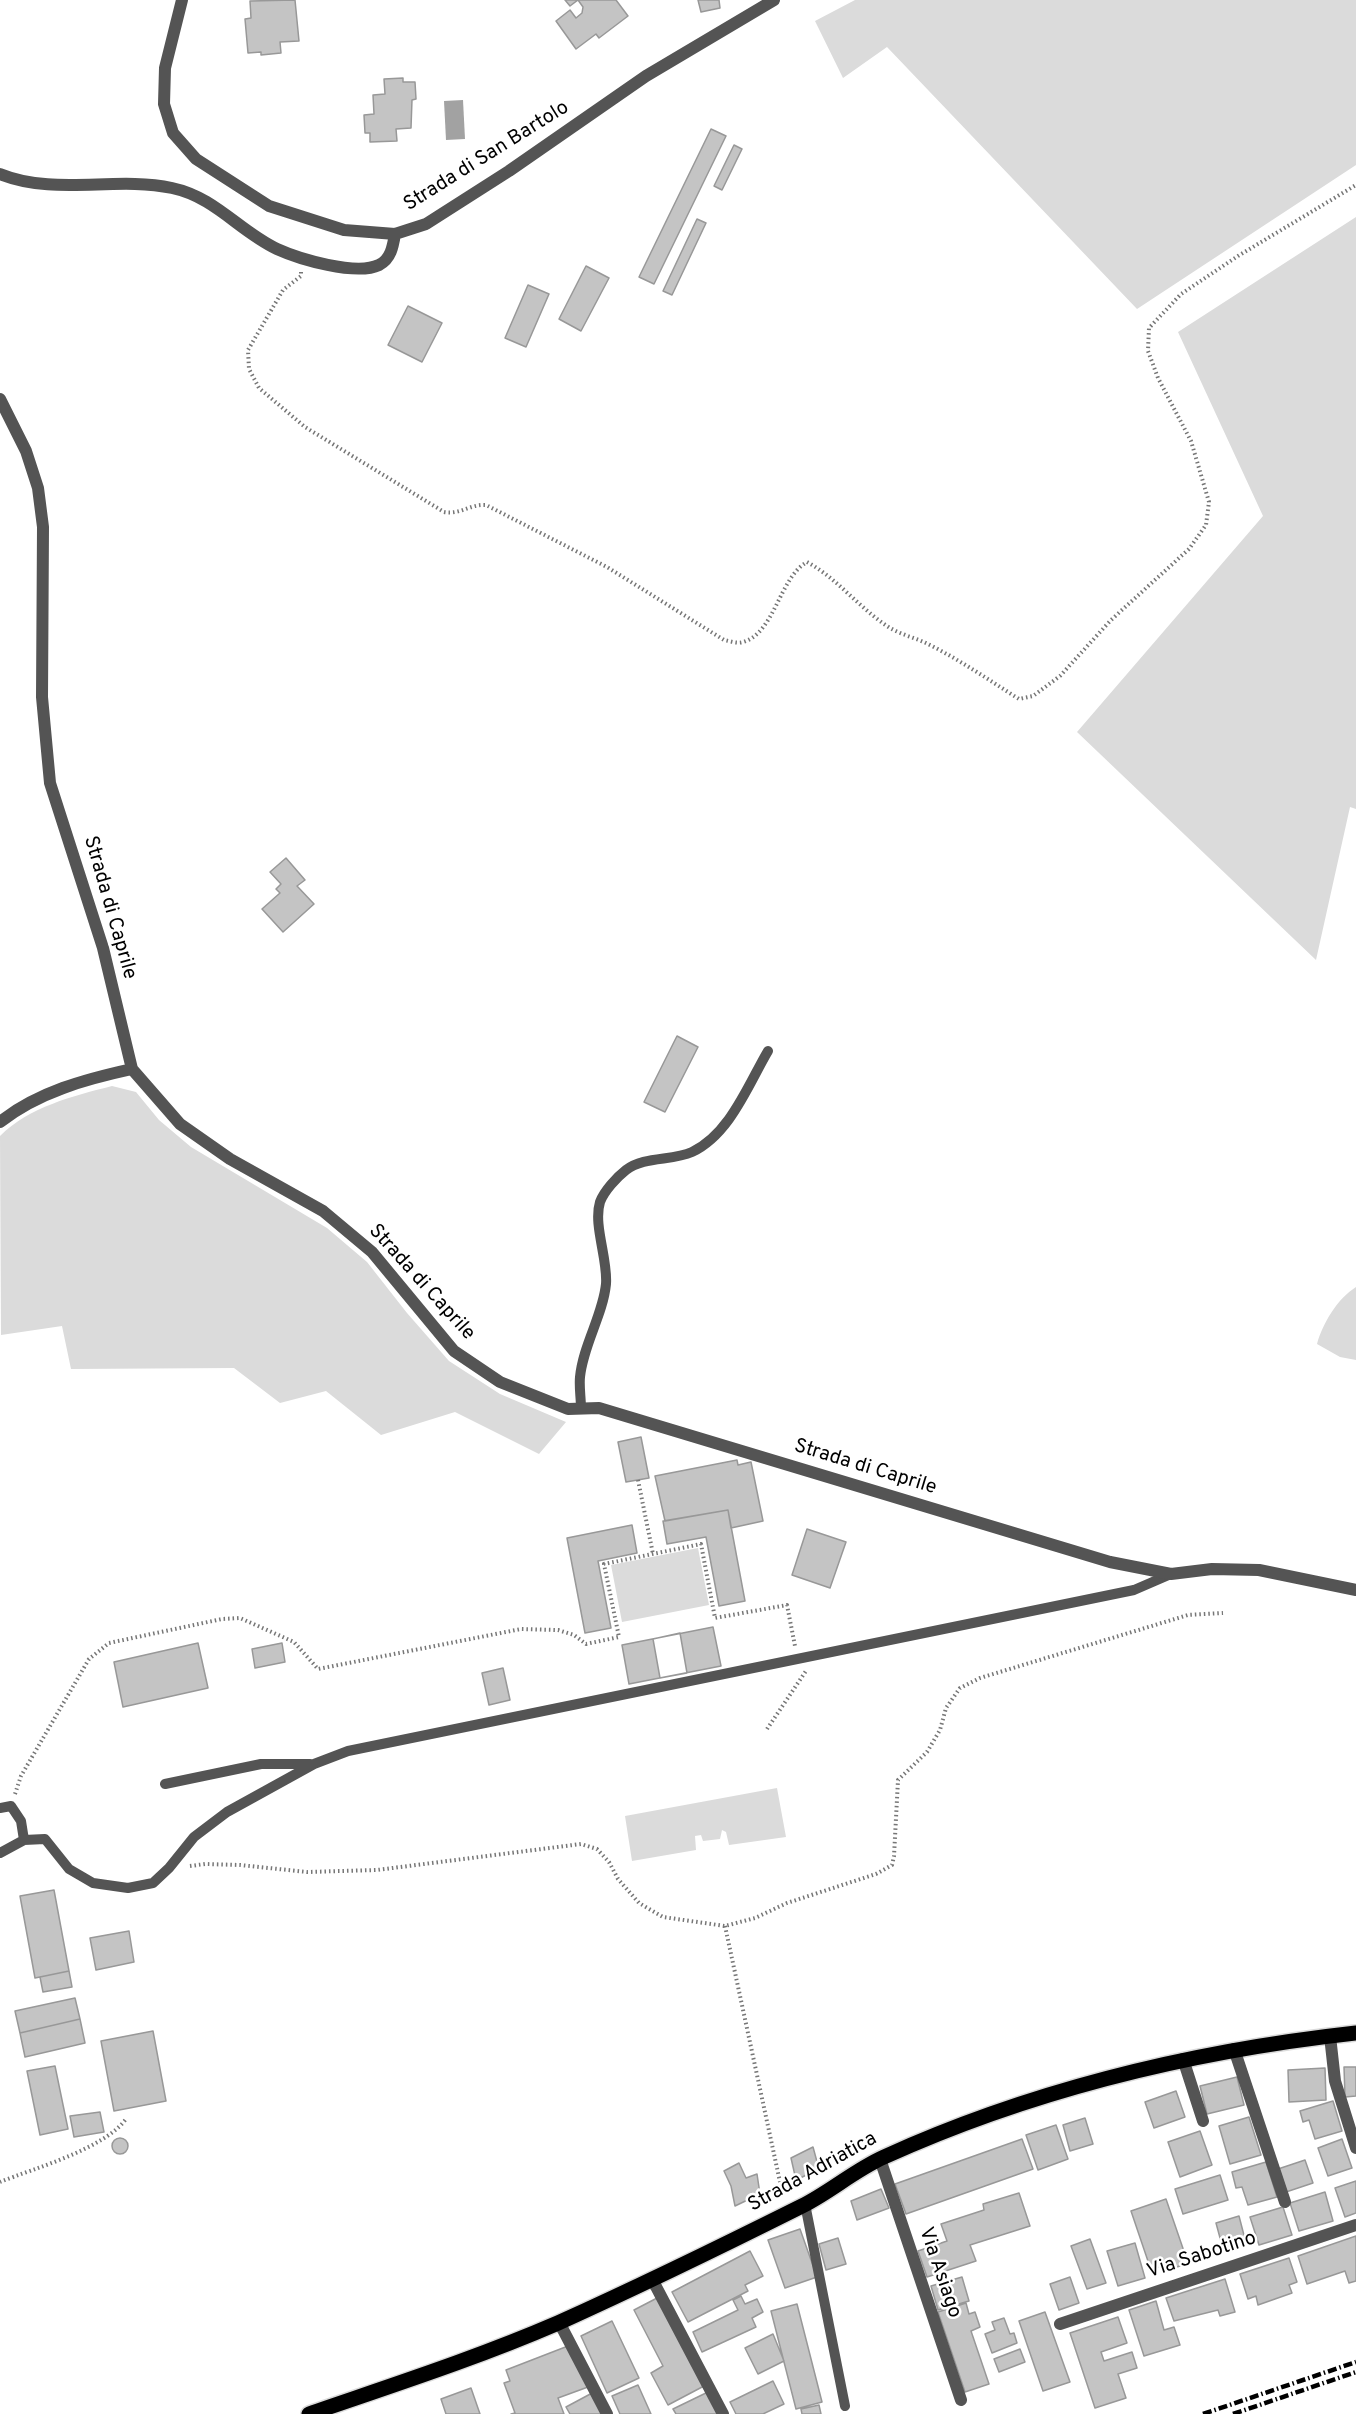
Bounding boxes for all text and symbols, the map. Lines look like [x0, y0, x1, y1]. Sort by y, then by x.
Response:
street label: Strada di San Bartolo [400, 96, 574, 218]
street label: Strada di Caprile [77, 834, 141, 982]
street label: Strada di Caprile [363, 1220, 479, 1346]
street label: Strada di Caprile [791, 1435, 939, 1501]
street label: Strada Adriatica [744, 2128, 882, 2218]
street label: Via Asiago [912, 2224, 966, 2322]
street label: Via Sabotino [1144, 2227, 1260, 2285]

